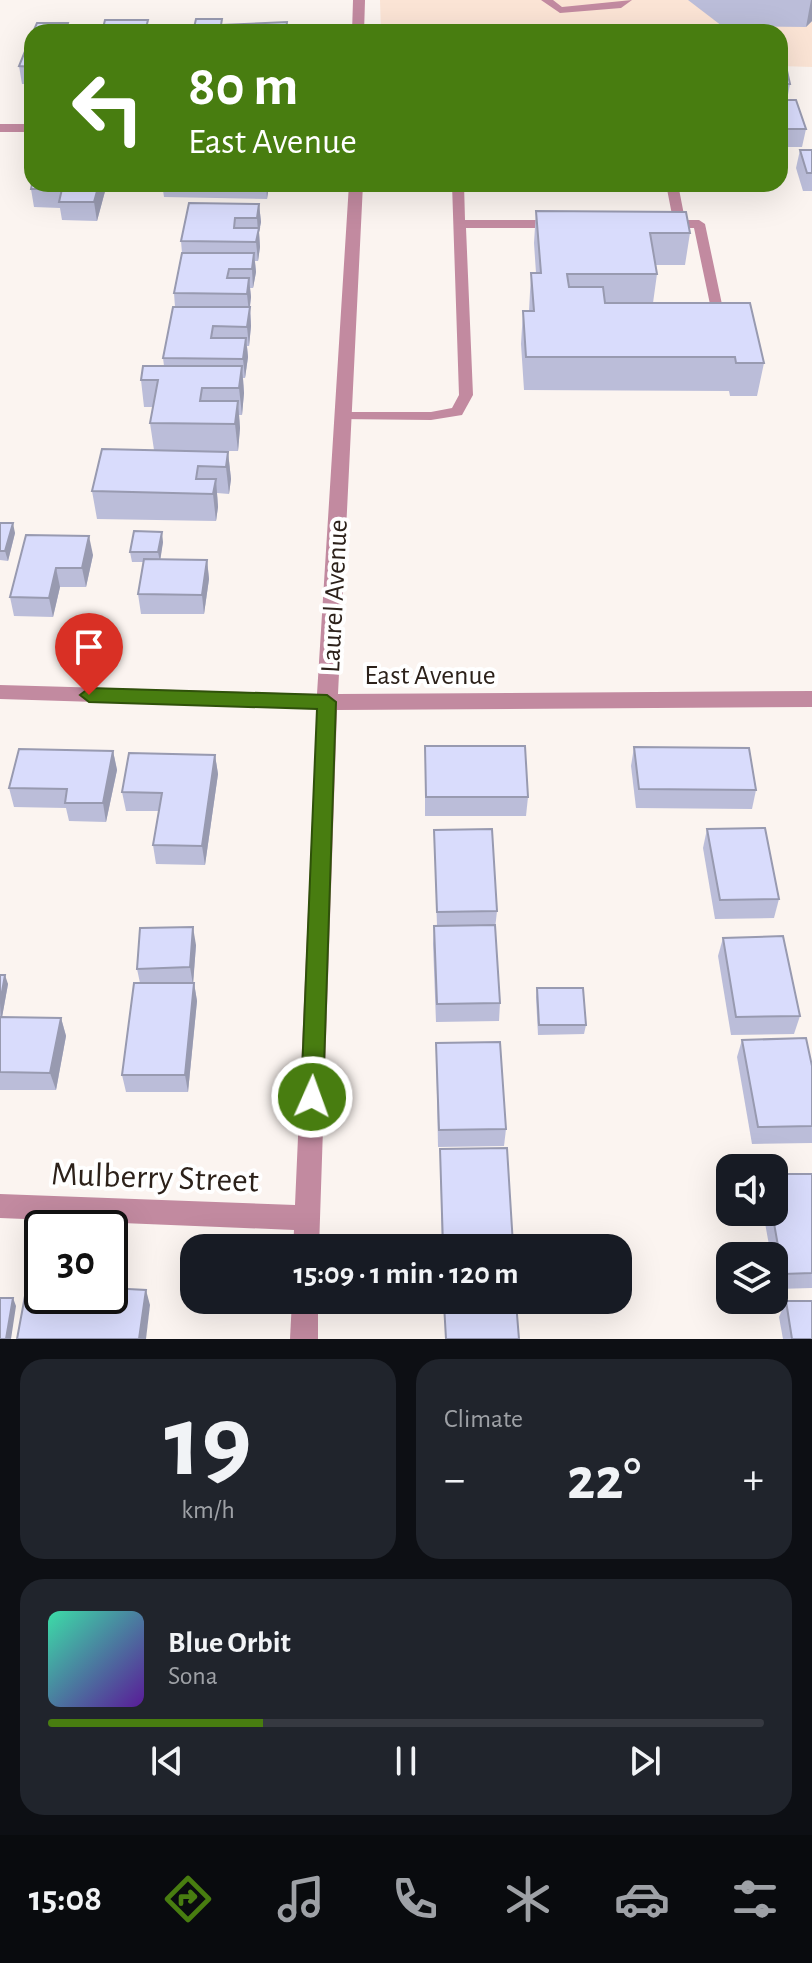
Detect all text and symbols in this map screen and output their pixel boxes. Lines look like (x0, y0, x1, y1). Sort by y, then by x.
icon: left (56, 56, 160, 160)
text: 80 m (188, 59, 298, 115)
text: East Avenue (188, 124, 357, 160)
street label: Laurel Avenue (317, 519, 353, 674)
pin (55, 613, 123, 695)
icon: arrive (67, 625, 111, 669)
street label: East Avenue (364, 662, 496, 690)
position arrow (270, 1055, 354, 1139)
map controls (716, 1154, 788, 1314)
button: sound (716, 1154, 788, 1226)
street label: Mulberry Street (51, 1157, 259, 1199)
speed limit sign: 30 (24, 1210, 128, 1314)
button: layers (716, 1242, 788, 1314)
text: 15:09 · 1 min · 120 m (293, 1259, 519, 1289)
text: 19 (164, 1391, 252, 1495)
text: Climate (444, 1406, 523, 1432)
text: 22° (567, 1450, 641, 1510)
text: − (444, 1458, 465, 1502)
text: + (743, 1458, 764, 1502)
text: km/h (181, 1497, 235, 1523)
text: Blue Orbit (168, 1628, 291, 1658)
text: Sona (168, 1663, 218, 1689)
icon: previous (145, 1739, 189, 1783)
icon: pause (384, 1739, 428, 1783)
icon: next (623, 1739, 667, 1783)
icon: directions (160, 1871, 216, 1927)
icon: music (273, 1871, 329, 1927)
icon: phone (387, 1871, 443, 1927)
icon: climate (500, 1871, 556, 1927)
icon: car (614, 1871, 670, 1927)
icon: filters (727, 1871, 783, 1927)
text: 15:08 (29, 1881, 102, 1917)

